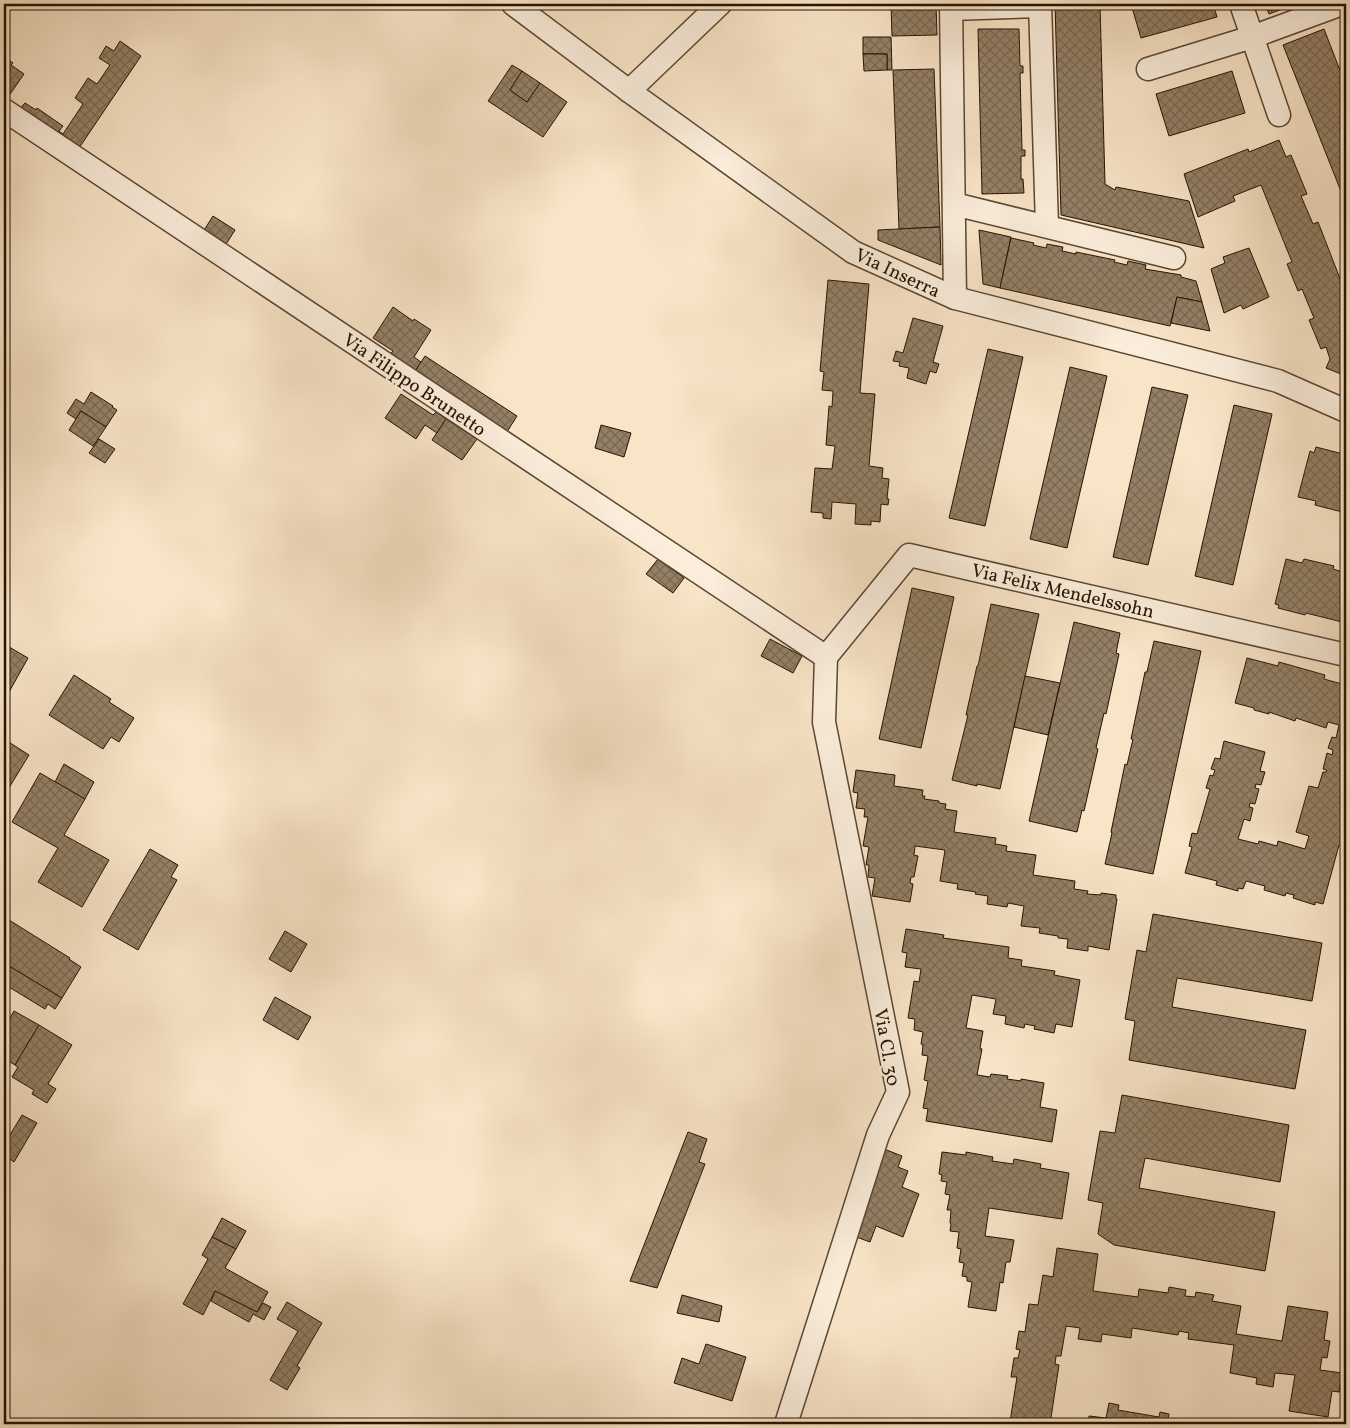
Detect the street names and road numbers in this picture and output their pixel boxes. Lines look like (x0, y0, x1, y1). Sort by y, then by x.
street label: Via Inserra (850, 243, 944, 305)
street label: Via Filippo Brunetto (337, 328, 491, 443)
street label: Via Felix Mendelssohn (969, 558, 1156, 626)
street label: Via Cl. 30 (866, 1007, 906, 1088)

